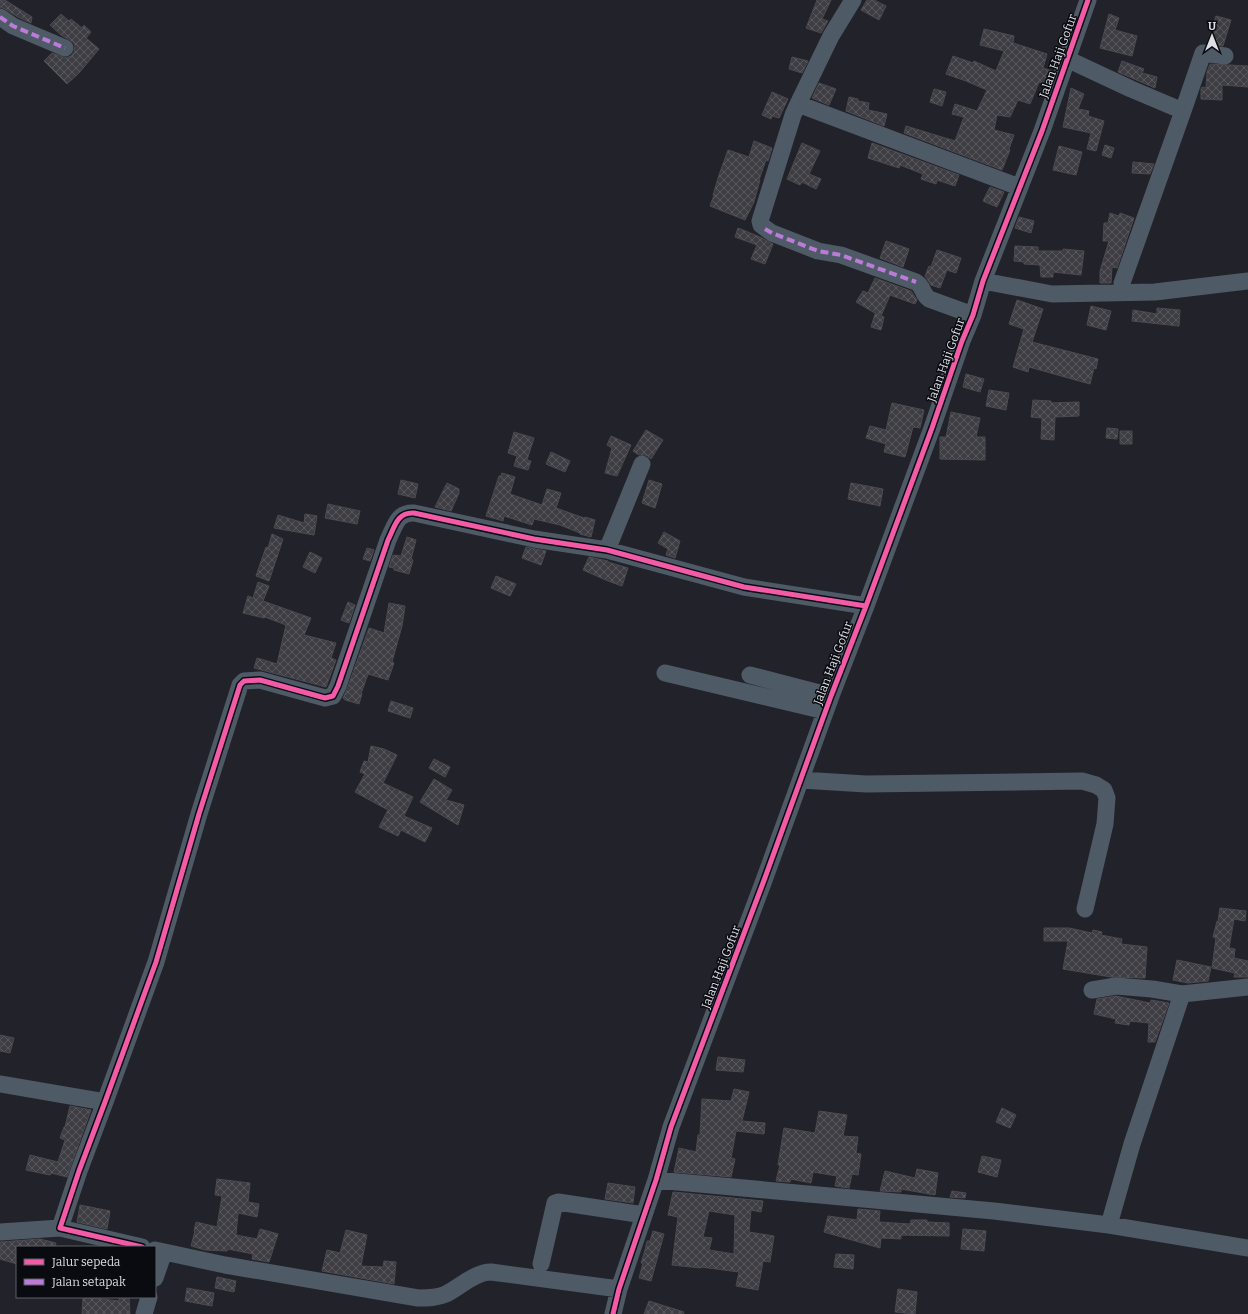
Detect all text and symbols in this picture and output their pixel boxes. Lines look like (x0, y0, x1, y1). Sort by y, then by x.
street label: Jalan Haji Gofur (1036, 12, 1080, 101)
north arrow (1192, 16, 1232, 56)
text: U (1208, 20, 1216, 33)
street label: Jalan Haji Gofur (924, 316, 968, 405)
street label: Jalan Haji Gofur (810, 619, 856, 707)
street label: Jalan Haji Gofur (698, 923, 744, 1011)
legend (16, 1246, 156, 1298)
text: Jalur sepeda (51, 1255, 121, 1269)
text: Jalan setapak (51, 1275, 126, 1289)

